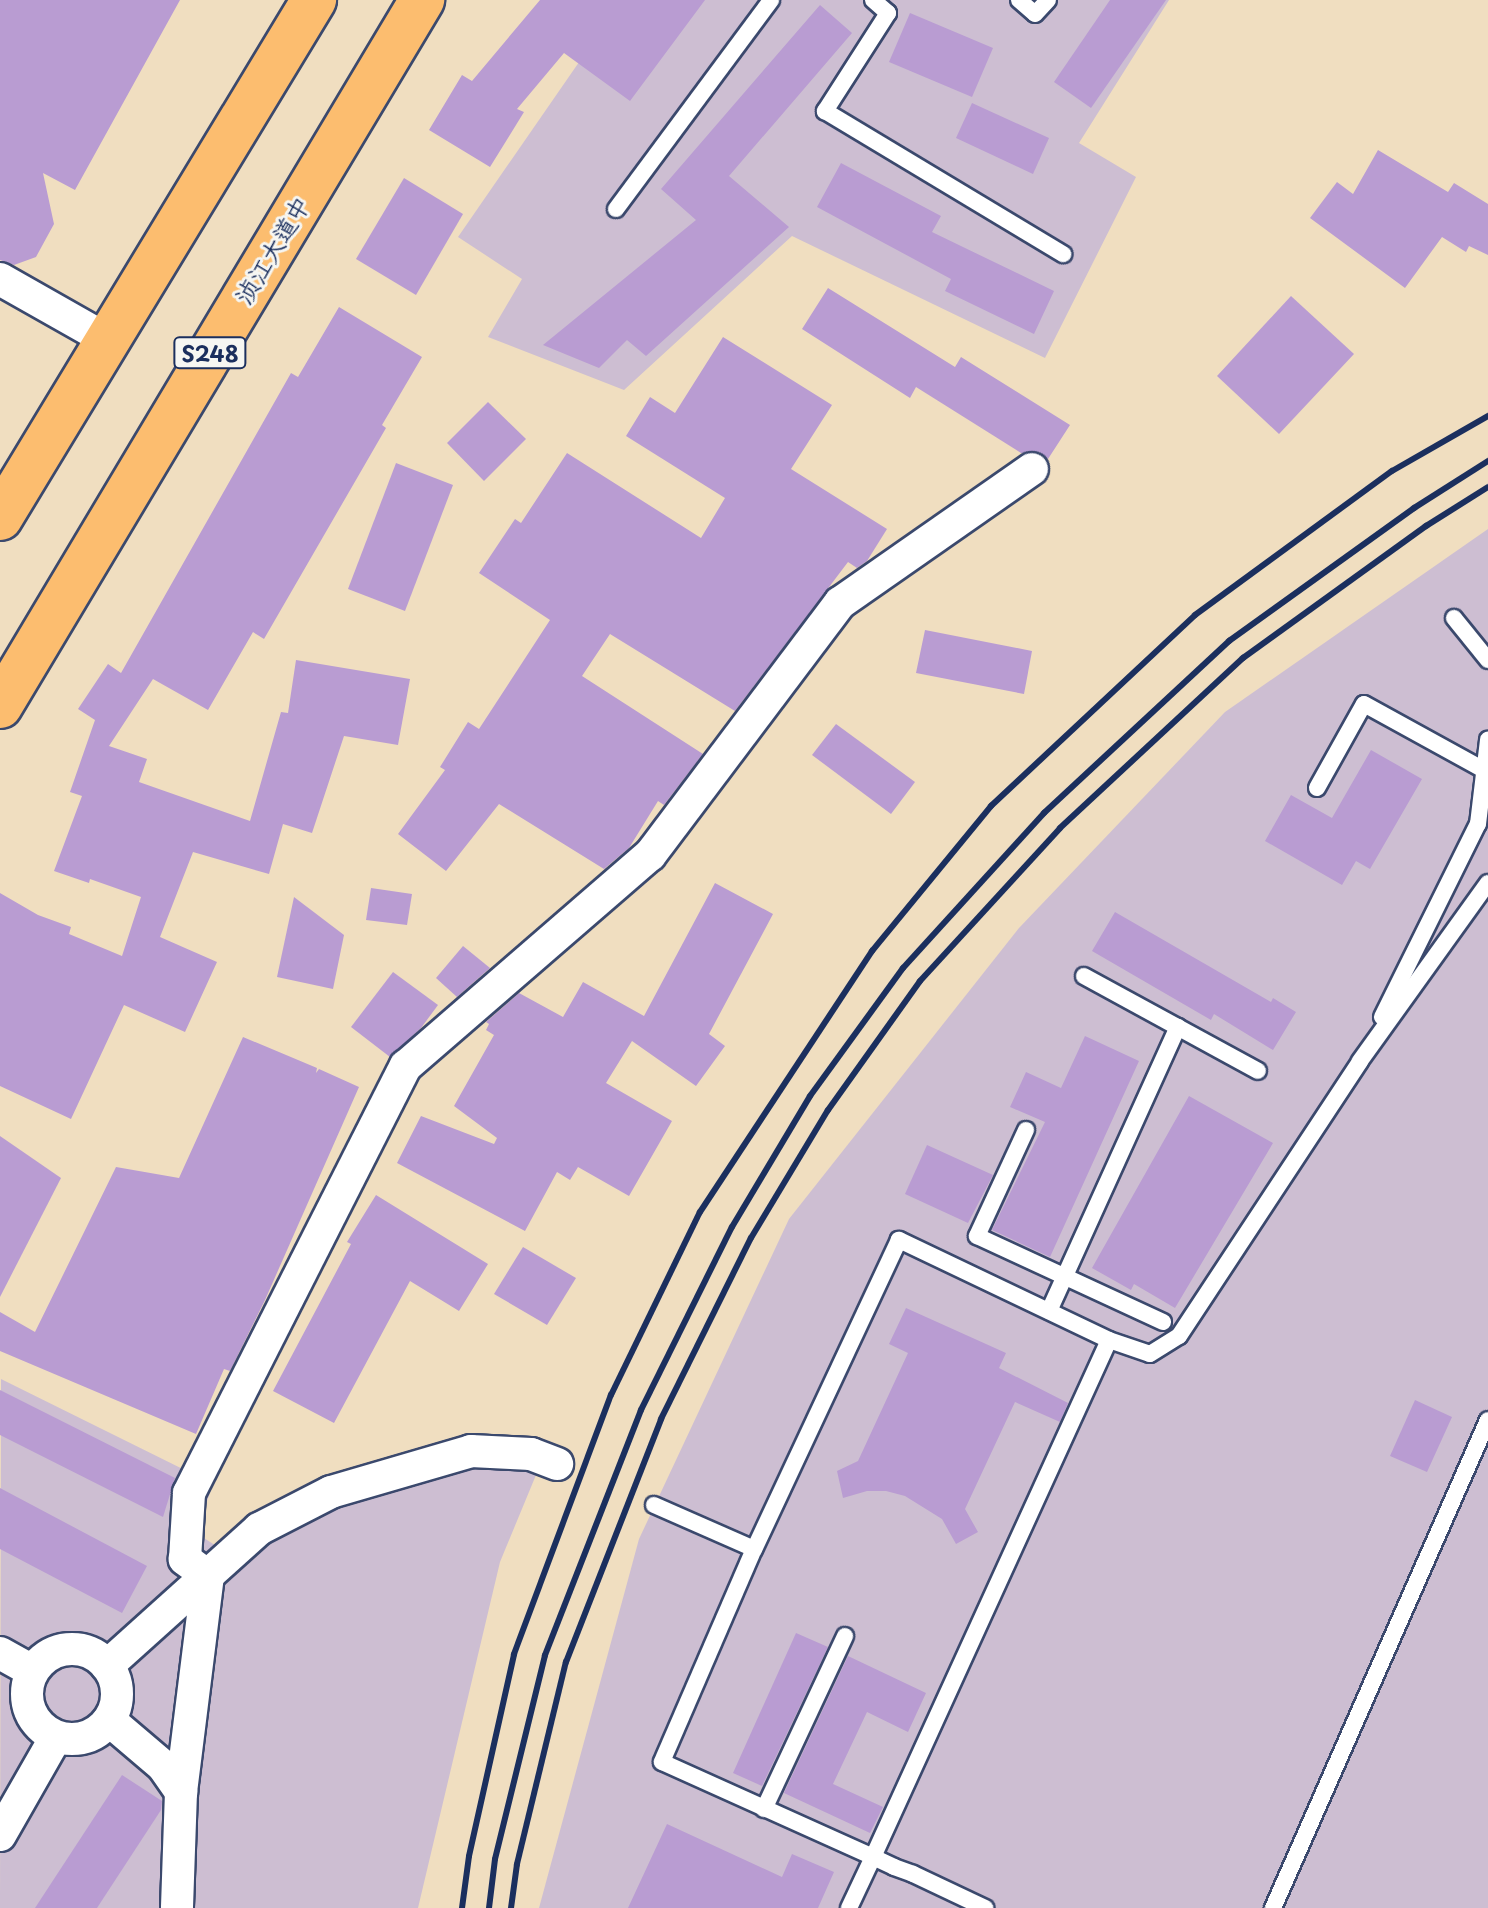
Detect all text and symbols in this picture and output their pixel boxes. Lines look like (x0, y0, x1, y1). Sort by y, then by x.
street label: 浈江大道中 (229, 191, 315, 309)
road number: S248 (172, 335, 248, 371)

